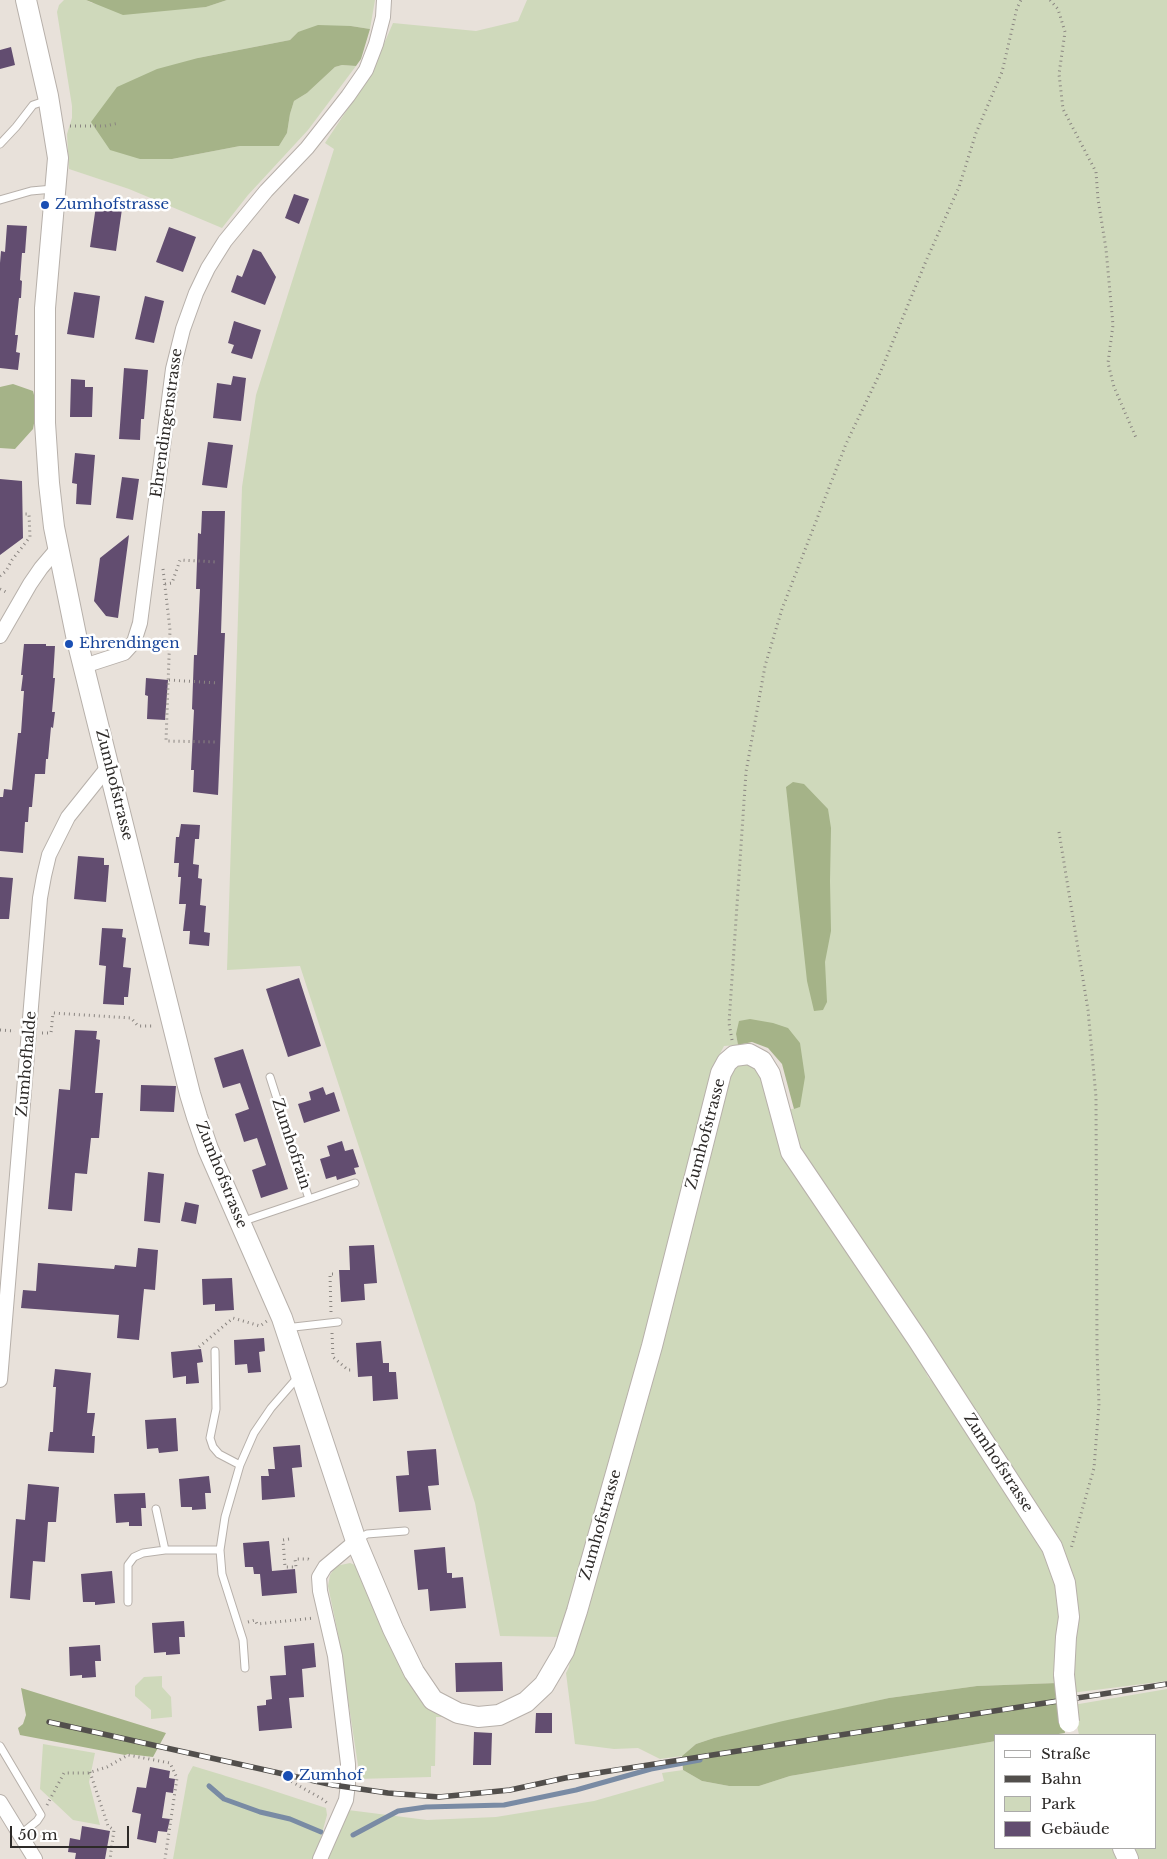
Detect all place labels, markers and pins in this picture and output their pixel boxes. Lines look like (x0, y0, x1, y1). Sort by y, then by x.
place label: Zumhofstrasse (55, 196, 169, 214)
marker: Zumhofstrasse (39, 199, 51, 211)
place label: Ehrendingen (79, 635, 180, 653)
marker: Ehrendingen (63, 638, 75, 650)
place label: Zumhof (299, 1767, 363, 1785)
marker: Zumhof (281, 1769, 295, 1783)

